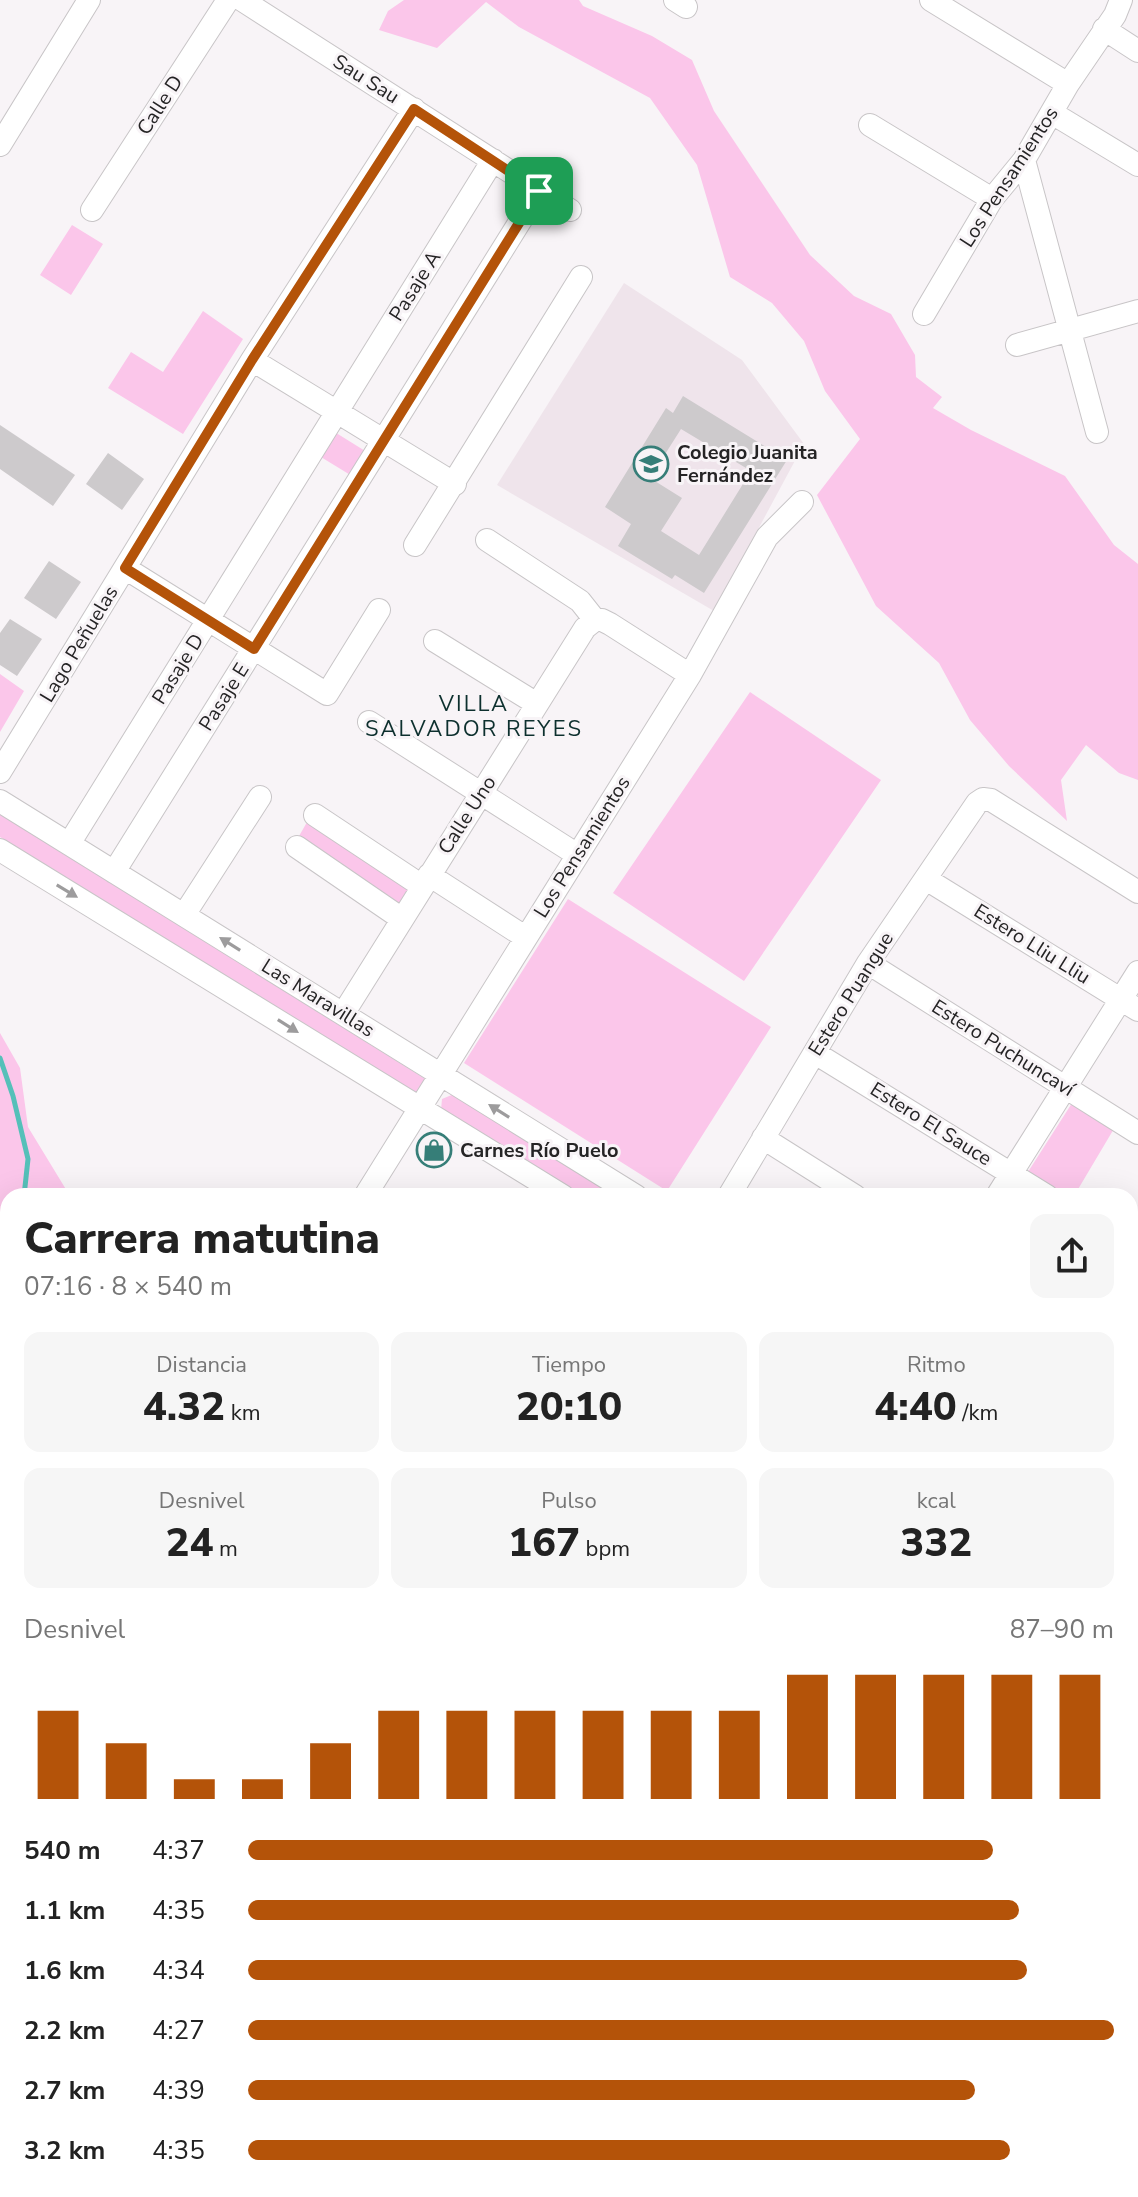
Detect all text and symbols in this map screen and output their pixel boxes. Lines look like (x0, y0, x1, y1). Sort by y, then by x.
street label: Sau Sau (328, 48, 404, 110)
street label: Calle D (131, 70, 189, 140)
street label: Los Pensamientos (953, 102, 1065, 252)
pin (505, 157, 573, 225)
icon: arrive (517, 169, 561, 213)
street label: Pasaje A (383, 245, 447, 326)
place label: Colegio Juanita Fernández (677, 439, 818, 489)
school or university icon: Colegio Juanita Fernández (632, 445, 670, 483)
street label: Lago Peñuelas (34, 581, 124, 707)
street label: Pasaje D (146, 629, 210, 709)
street label: Pasaje E (193, 658, 255, 736)
district label: VILLA SALVADOR REYES (365, 689, 583, 744)
street label: Calle Uno (432, 771, 502, 859)
street label: Los Pensamientos (527, 771, 637, 923)
one-way arrow (56, 883, 78, 897)
street label: Estero Lliu Lliu (969, 898, 1095, 990)
street label: Estero Puangue (802, 927, 900, 1061)
one-way arrow (219, 937, 241, 951)
street label: Las Maravillas (256, 953, 380, 1043)
street label: Estero Puchuncaví (927, 993, 1081, 1103)
one-way arrow (277, 1019, 299, 1033)
street label: Estero El Sauce (865, 1076, 997, 1172)
one-way arrow (488, 1104, 510, 1118)
shop icon: Carnes Río Puelo (415, 1131, 453, 1169)
place label: Carnes Río Puelo (460, 1137, 619, 1164)
text: Carrera matutina (24, 1209, 380, 1269)
button: share (1030, 1214, 1114, 1298)
text: 07:16 · 8 × 540 m (24, 1269, 232, 1304)
text: Distancia (156, 1350, 247, 1380)
text: Tiempo (532, 1350, 606, 1380)
text: Ritmo (907, 1350, 966, 1380)
text: 4.32 (143, 1380, 225, 1434)
text: 20:10 (516, 1380, 622, 1434)
text: 4:40 (874, 1380, 957, 1434)
text: km (225, 1398, 261, 1428)
text: /km (957, 1398, 998, 1428)
text: Desnivel (159, 1486, 244, 1516)
text: Pulso (541, 1486, 597, 1516)
text: kcal (917, 1486, 956, 1516)
text: 24 (165, 1516, 213, 1570)
text: 167 (508, 1516, 580, 1570)
text: 332 (900, 1516, 972, 1570)
text: m (213, 1534, 238, 1564)
text: bpm (580, 1534, 630, 1564)
text: Desnivel (24, 1612, 125, 1647)
text: 87–90 m (1010, 1612, 1114, 1647)
text: 540 m (24, 1833, 101, 1868)
text: 4:37 (152, 1833, 205, 1868)
text: 1.1 km (24, 1893, 105, 1928)
text: 4:35 (152, 1893, 205, 1928)
text: 1.6 km (24, 1953, 105, 1988)
text: 4:34 (152, 1953, 205, 1988)
text: 2.2 km (24, 2013, 105, 2048)
text: 4:27 (152, 2013, 205, 2048)
text: 2.7 km (24, 2073, 105, 2108)
text: 4:39 (152, 2073, 205, 2108)
text: 3.2 km (24, 2133, 105, 2168)
text: 4:35 (152, 2133, 205, 2168)

